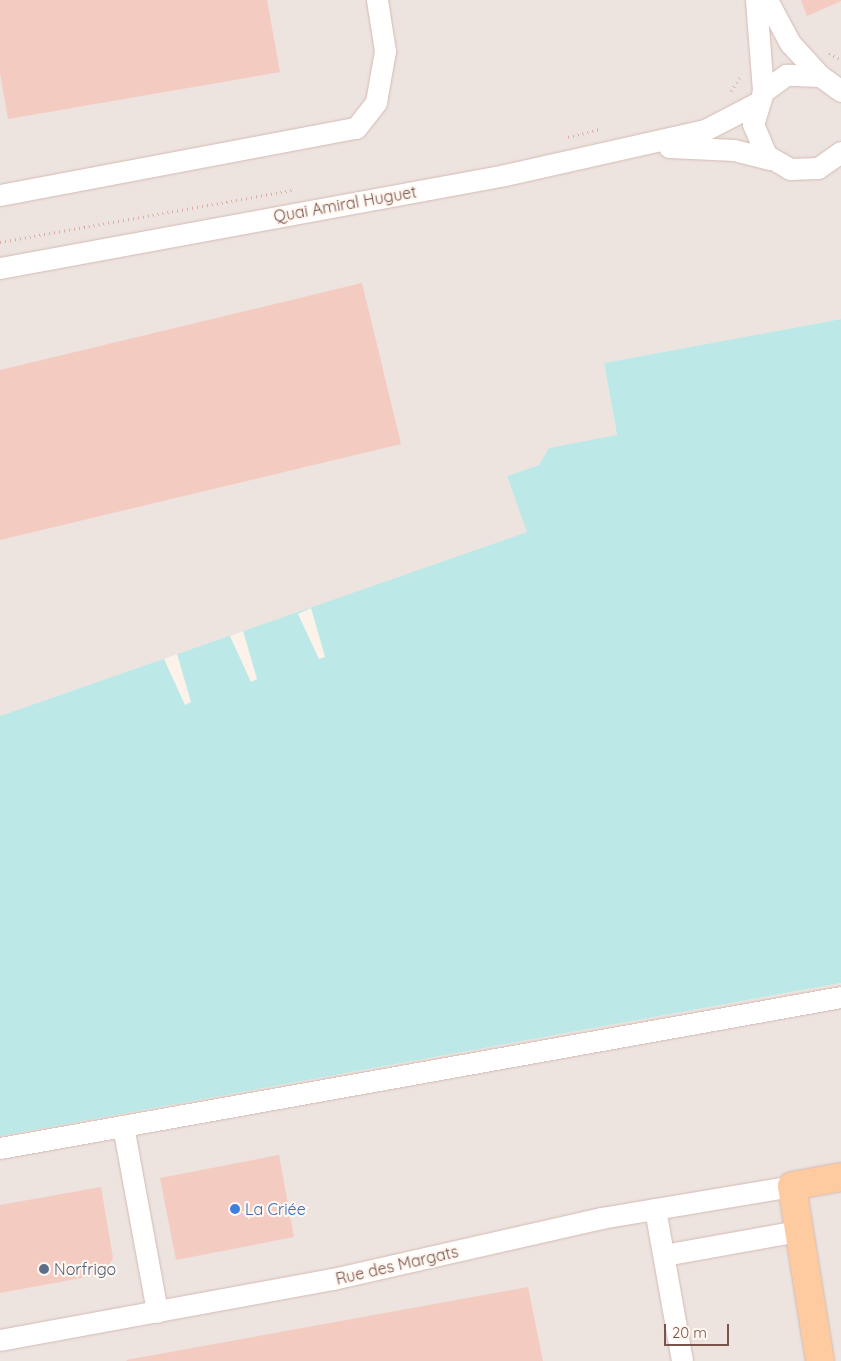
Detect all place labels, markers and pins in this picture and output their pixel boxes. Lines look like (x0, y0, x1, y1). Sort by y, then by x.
place label: La Criée (245, 1199, 306, 1219)
marker: La Criée (229, 1203, 241, 1215)
place label: Norfrigo (54, 1259, 116, 1279)
marker: Norfrigo (38, 1263, 50, 1275)

